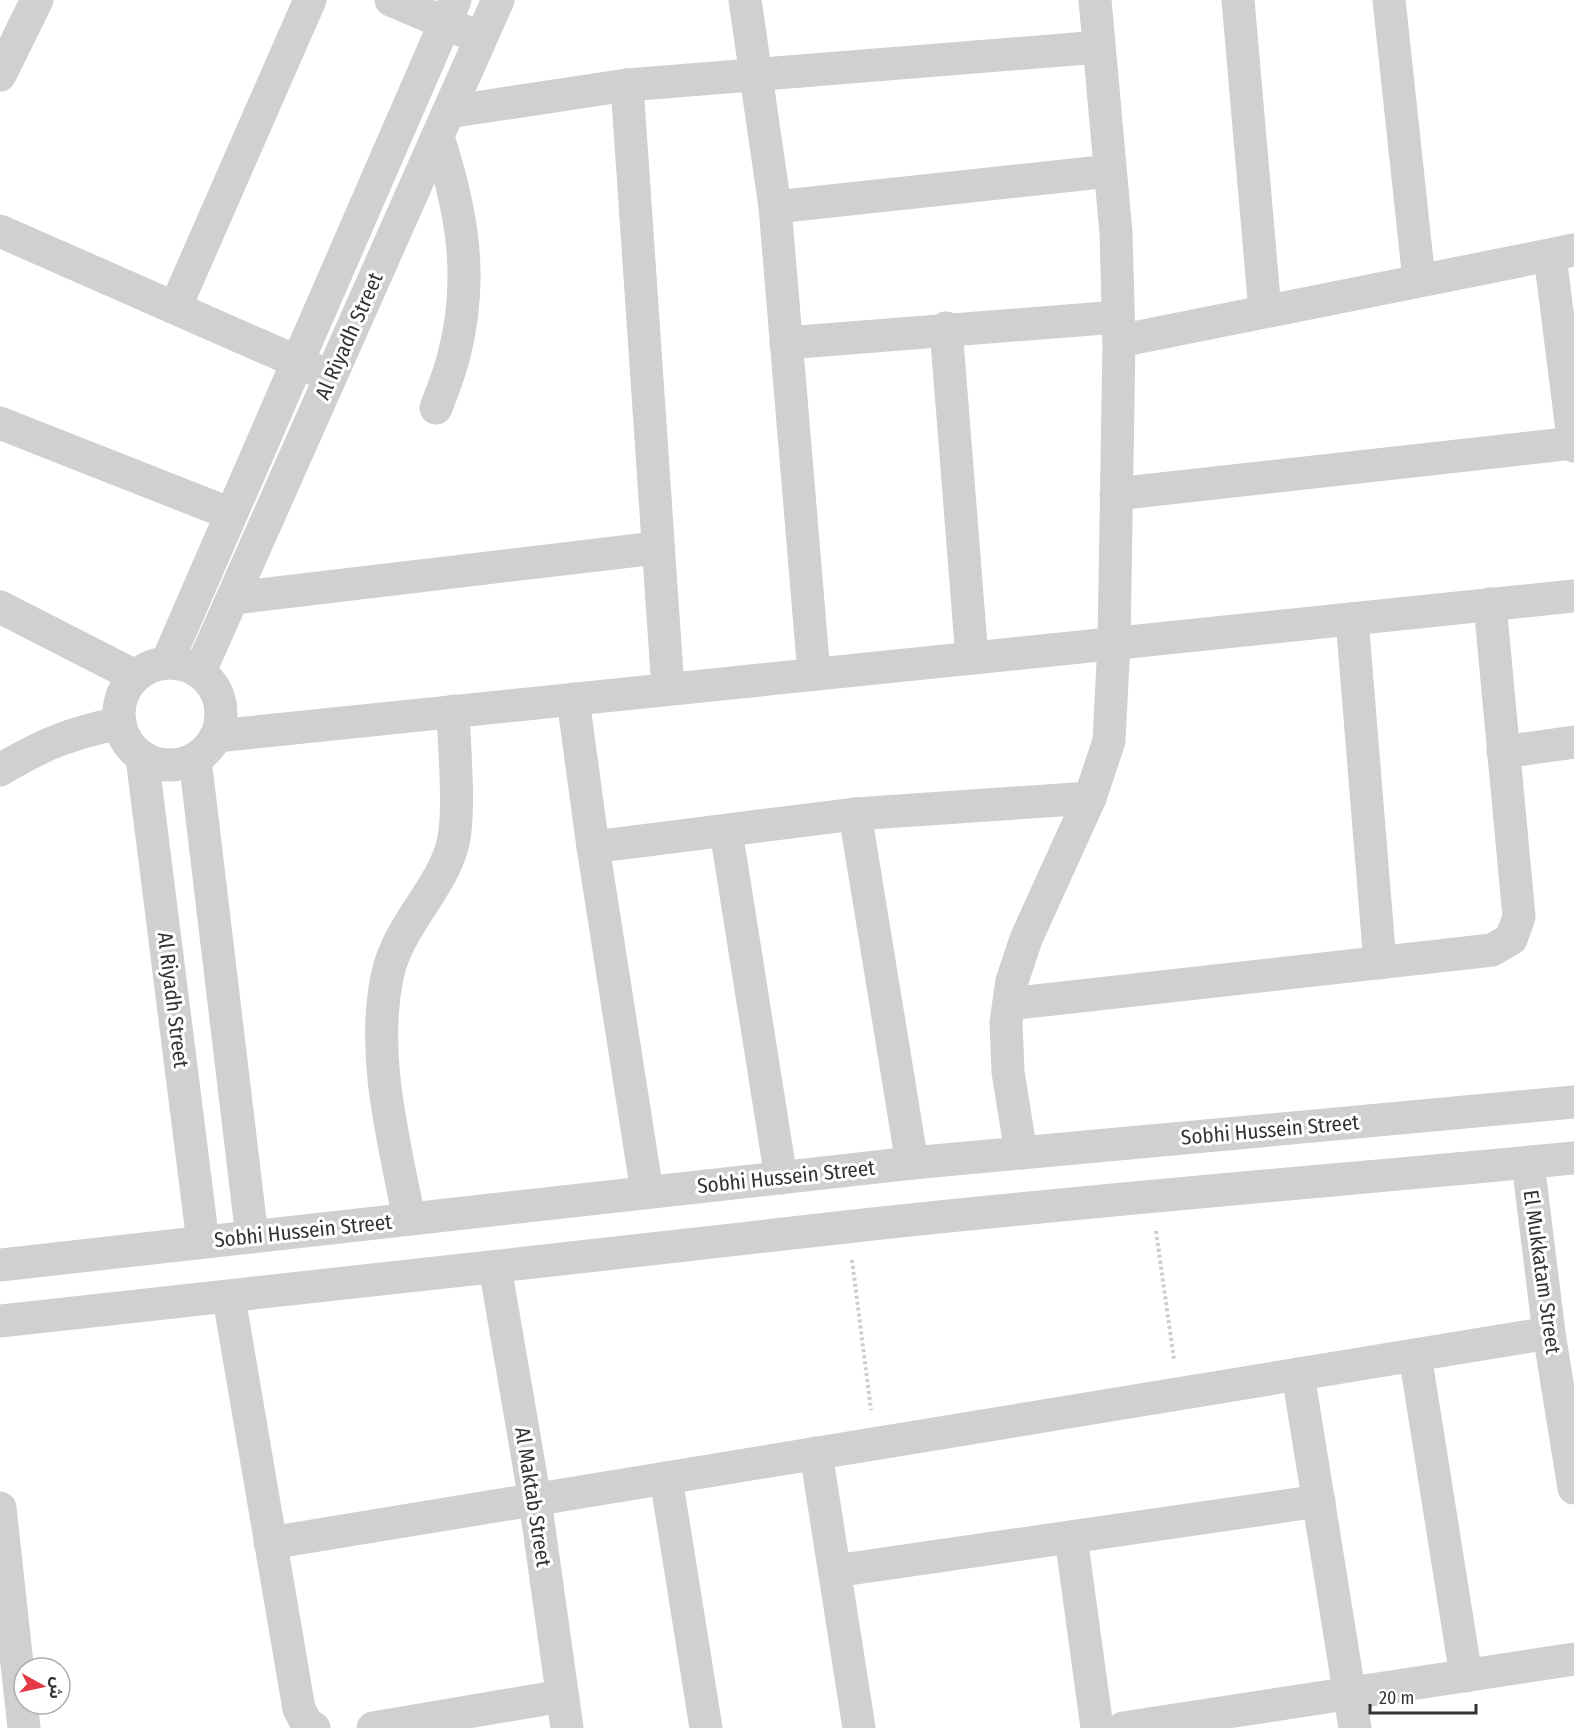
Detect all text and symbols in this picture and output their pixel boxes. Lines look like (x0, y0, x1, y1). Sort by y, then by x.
street label: Al Riyadh Street (309, 268, 389, 404)
street label: Al Riyadh Street (152, 931, 194, 1069)
street label: Sobhi Hussein Street (1180, 1109, 1360, 1151)
street label: Sobhi Hussein Street (696, 1155, 876, 1199)
street label: El Mukkatam Street (1518, 1188, 1566, 1356)
street label: Sobhi Hussein Street (213, 1209, 393, 1253)
street label: Al Maktab Street (509, 1425, 557, 1569)
north arrow (12, 1656, 72, 1716)
text: ش (45, 1676, 67, 1700)
scale bar (1370, 1677, 1476, 1715)
text: 20 m (1379, 1687, 1414, 1709)

